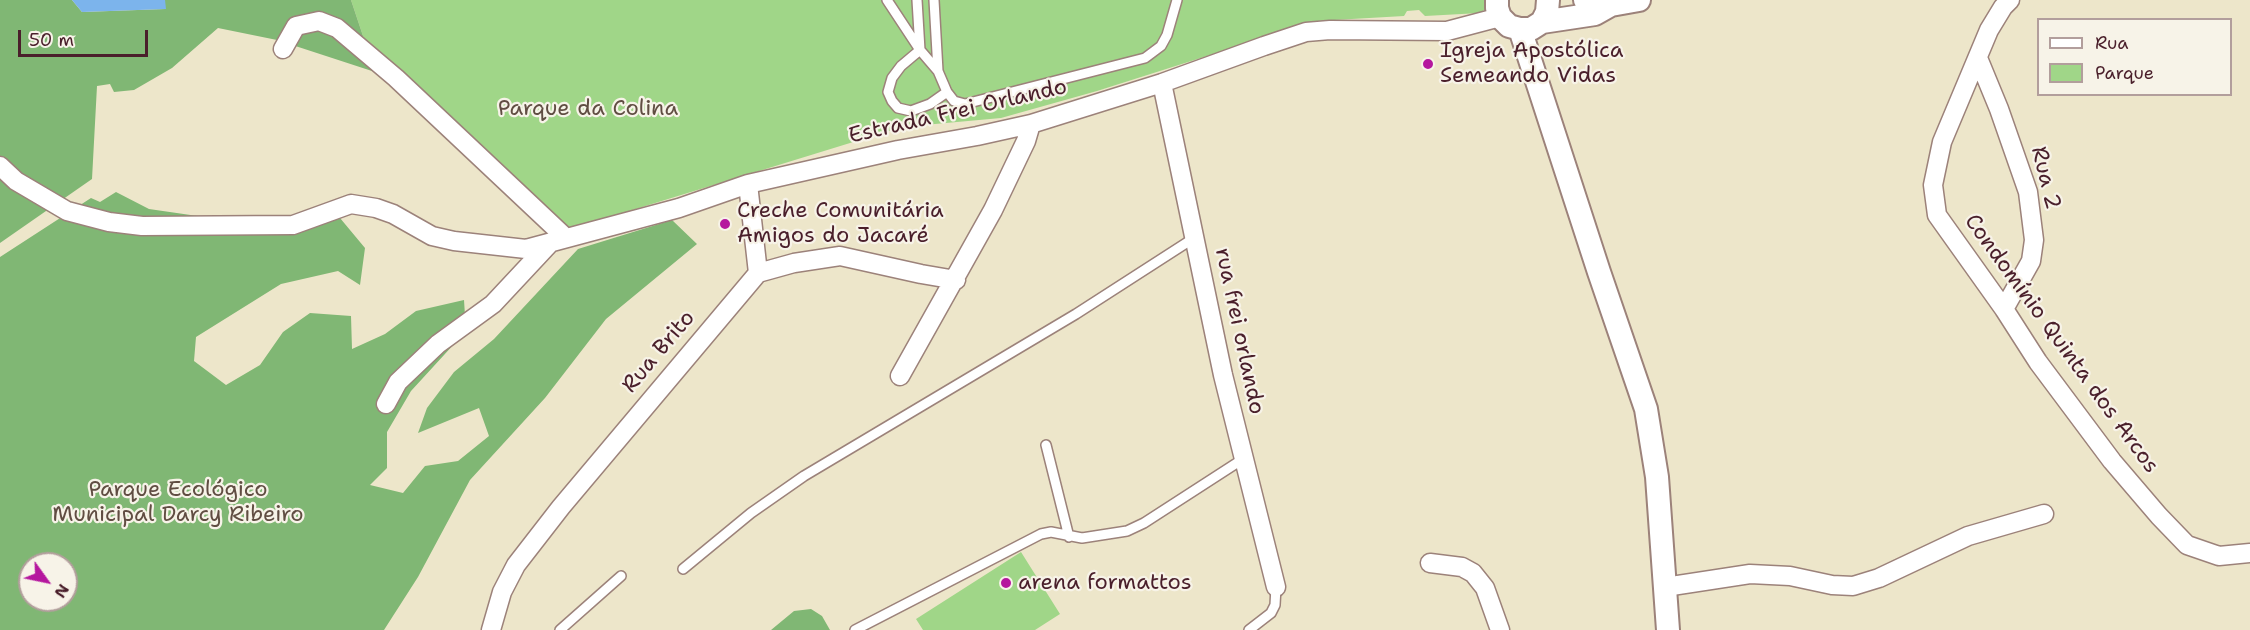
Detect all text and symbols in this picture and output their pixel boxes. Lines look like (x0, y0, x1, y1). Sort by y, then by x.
scale bar (21, 18, 152, 56)
legend (2037, 18, 2232, 96)
text: 50 m (29, 28, 74, 52)
text: Rua (2095, 31, 2128, 55)
place label: Igreja Apostólica Semeando Vidas (1440, 38, 1623, 90)
marker: Igreja Apostólica Semeando Vidas (1421, 57, 1435, 71)
text: Parque (2095, 61, 2154, 85)
street label: Estrada Frei Orlando (846, 74, 1070, 150)
park label: Parque da Colina (498, 96, 678, 122)
street label: Rua 2 (2024, 144, 2066, 212)
place label: Creche Comunitária Amigos do Jacaré (737, 198, 944, 249)
street label: Condomínio Quinta dos Arcos (1958, 209, 2164, 479)
marker: Creche Comunitária Amigos do Jacaré (718, 217, 732, 231)
street label: rua frei orlando (1208, 245, 1270, 417)
street label: Rua Brito (617, 306, 701, 398)
park label: Parque Ecológico Municipal Darcy Ribeiro (52, 477, 304, 528)
north arrow (18, 552, 78, 612)
place label: arena formattos (1018, 570, 1192, 596)
marker: arena formattos (999, 576, 1013, 590)
text: N (50, 580, 74, 602)

